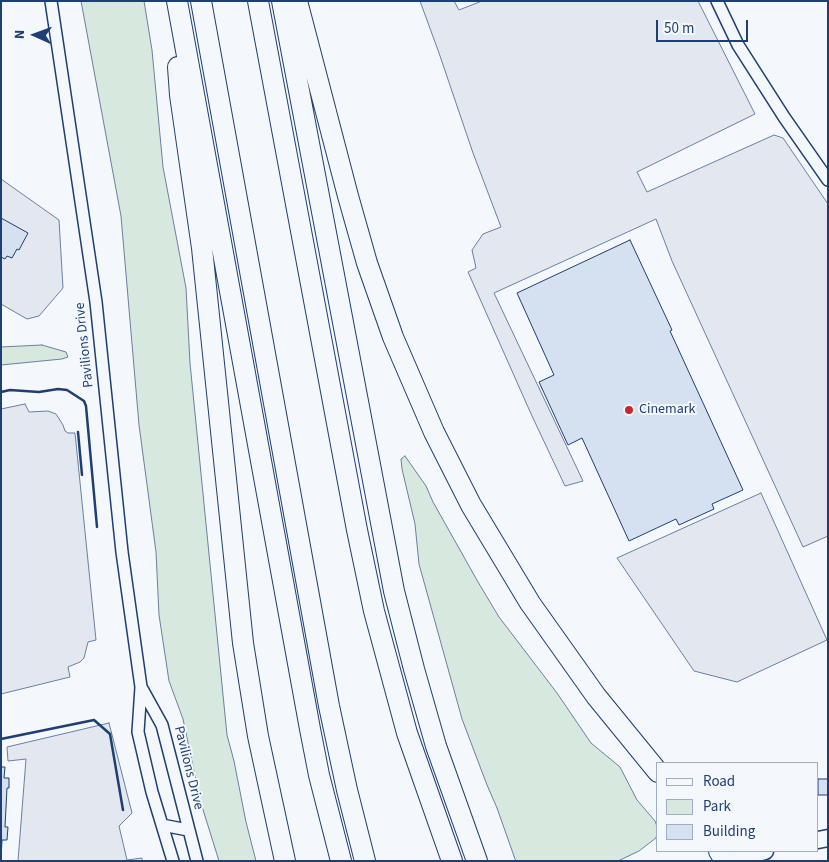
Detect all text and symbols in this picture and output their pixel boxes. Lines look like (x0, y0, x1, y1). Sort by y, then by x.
north arrow (10, 10, 60, 60)
scale bar (659, 10, 752, 42)
text: 50 m (664, 18, 694, 39)
text: N (10, 29, 30, 39)
street label: Pavilions Drive (72, 302, 98, 388)
place label: Cinemark (639, 402, 695, 418)
marker: Cinemark (623, 404, 635, 416)
street label: Pavilions Drive (169, 724, 207, 812)
legend (656, 762, 819, 852)
text: Road (703, 771, 735, 792)
text: Park (703, 796, 731, 817)
text: Building (703, 821, 755, 842)

